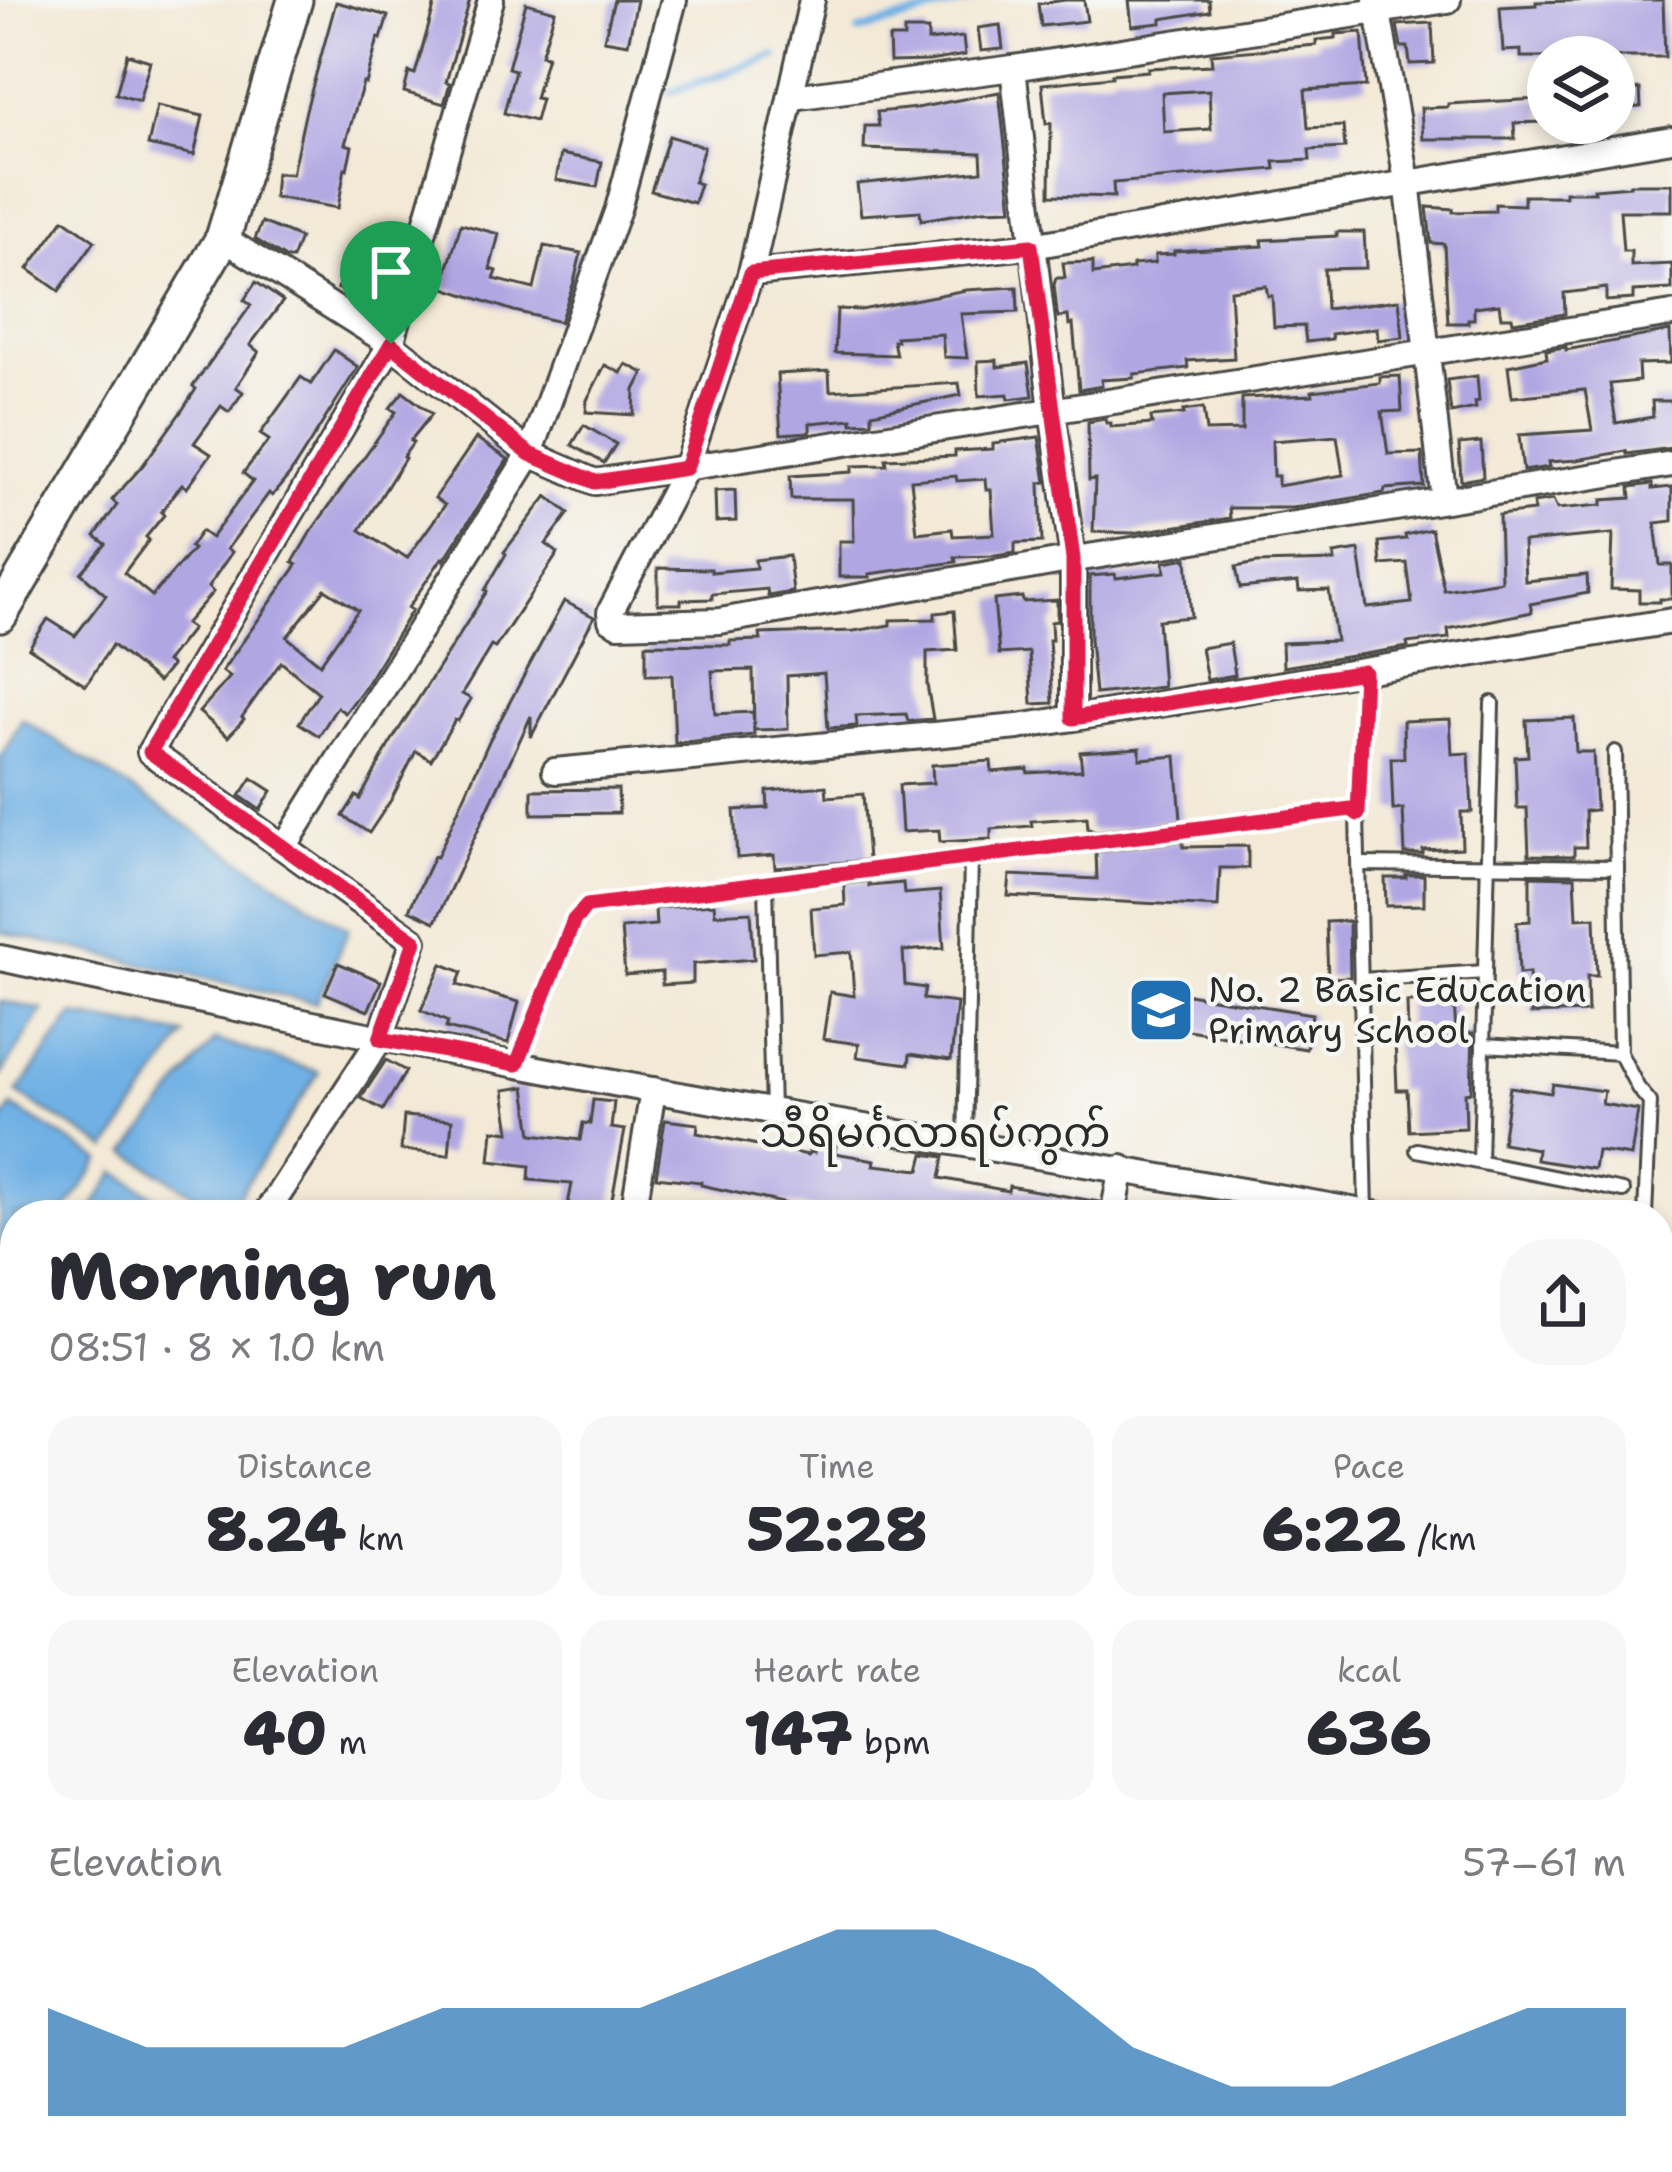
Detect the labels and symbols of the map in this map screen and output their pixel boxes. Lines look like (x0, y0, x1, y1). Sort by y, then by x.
pin (340, 221, 442, 344)
place label: No. 2 Basic Education Primary School (1208, 965, 1586, 1055)
school or university icon: No. 2 Basic Education Primary School (1126, 975, 1196, 1045)
district label: သီရိမင်္ဂလာရပ်ကွက် (760, 1104, 1110, 1167)

